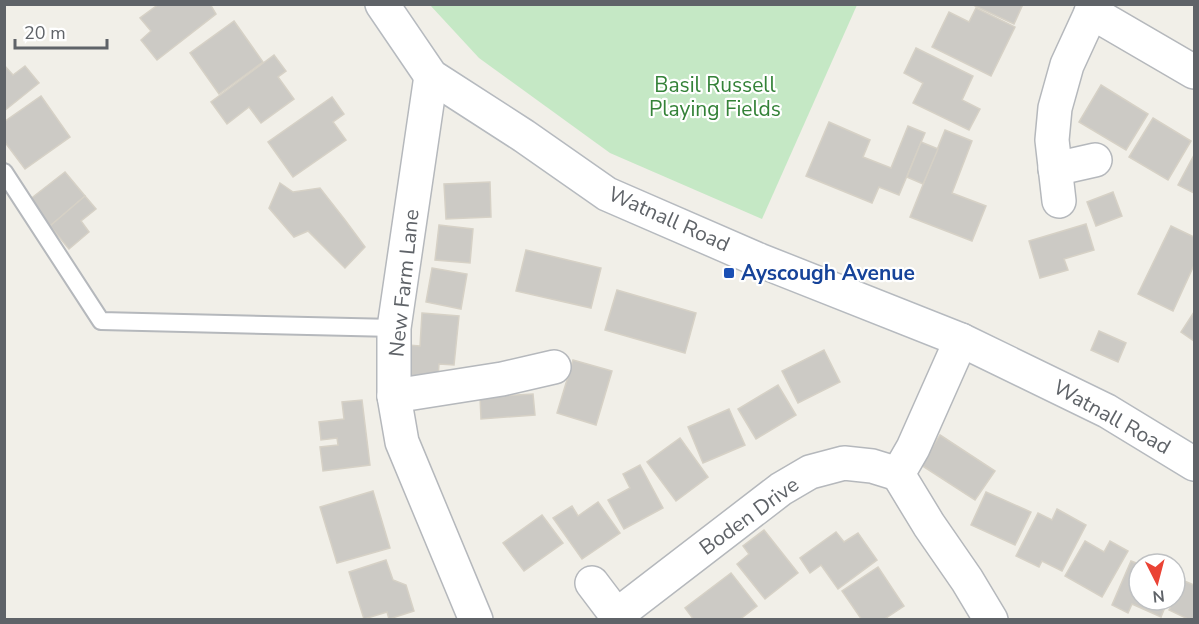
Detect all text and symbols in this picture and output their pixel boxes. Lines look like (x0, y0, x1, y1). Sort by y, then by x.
scale bar (15, 12, 106, 50)
text: 20 m (24, 21, 66, 45)
park label: Basil Russell Playing Fields (649, 71, 781, 123)
street label: Watnall Road (604, 180, 734, 258)
street label: New Farm Lane (382, 208, 426, 358)
place label: Ayscough Avenue (741, 259, 915, 287)
marker: Ayscough Avenue (722, 266, 736, 280)
street label: Watnall Road (1048, 373, 1176, 461)
street label: Boden Drive (694, 470, 804, 562)
north arrow (1127, 552, 1187, 612)
text: N (1151, 584, 1166, 607)

